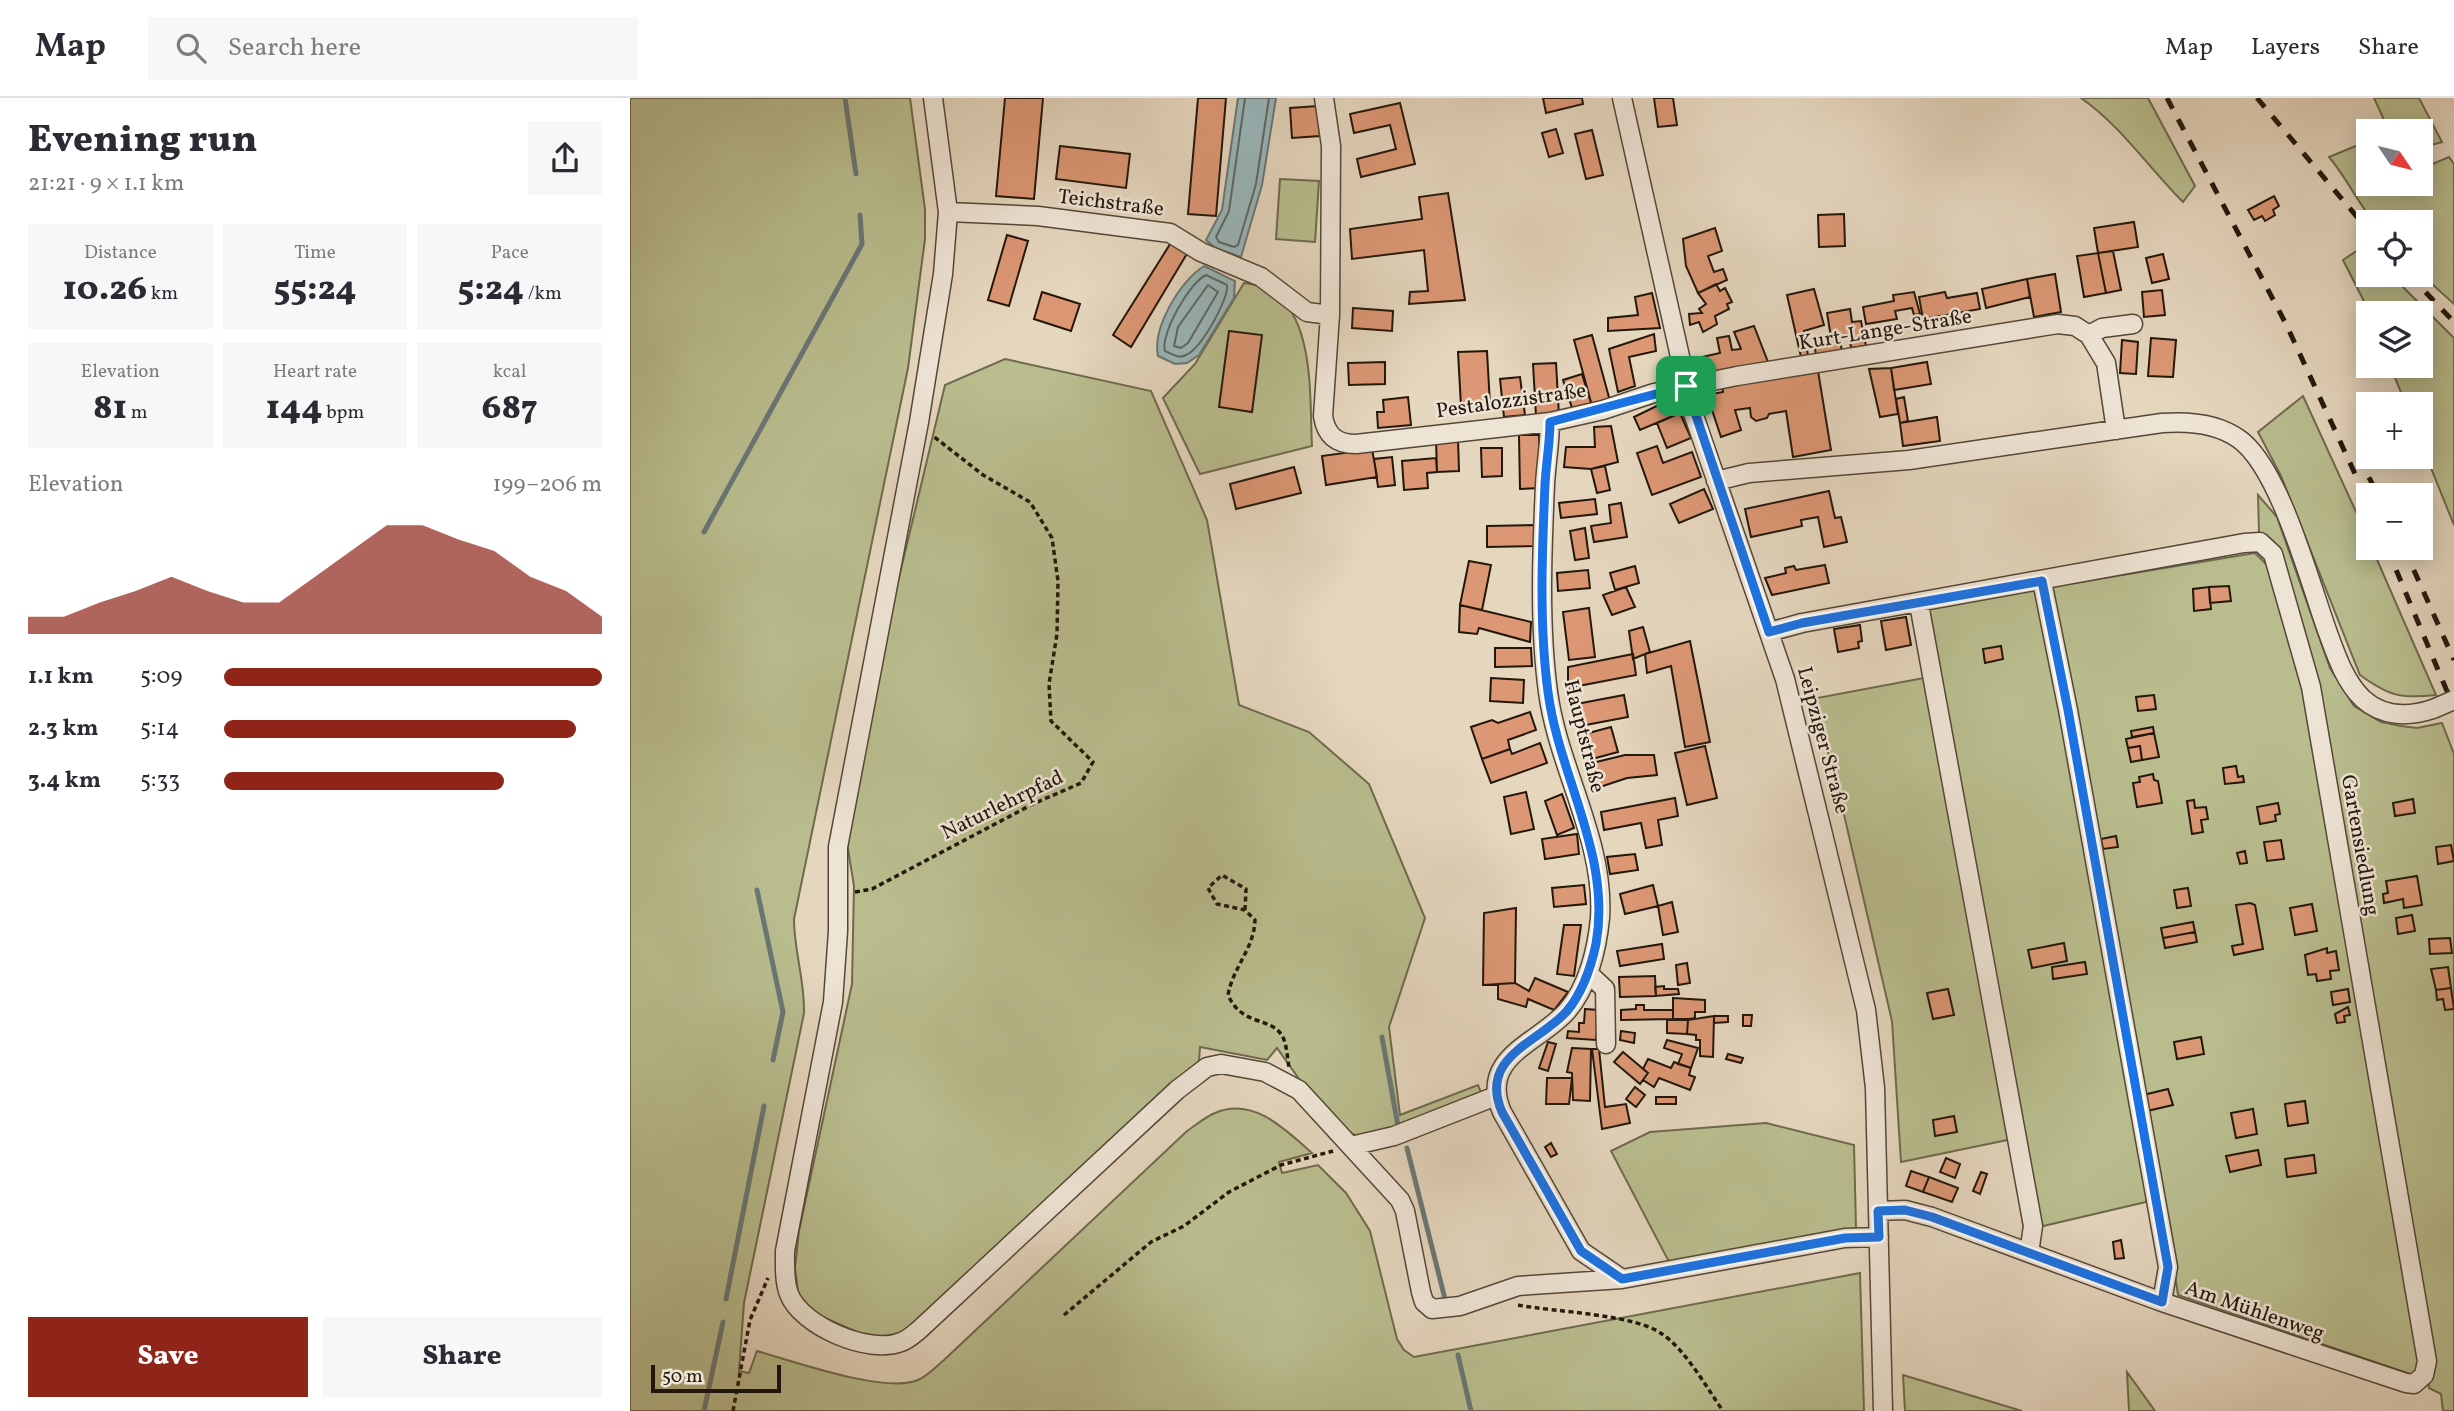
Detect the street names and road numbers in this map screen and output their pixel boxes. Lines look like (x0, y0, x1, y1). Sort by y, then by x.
street label: Teichstraße (1056, 183, 1166, 224)
street label: Kurt-Lange-Straße (1797, 302, 1974, 358)
street label: Pestalozzistraße (1434, 377, 1588, 426)
street label: Leipziger Straße (1789, 664, 1856, 817)
street label: Hauptstraße (1555, 677, 1612, 796)
street label: Naturlehrpfad (937, 763, 1069, 847)
street label: Gartensiedlung (2333, 772, 2386, 918)
street label: Am Mühlenweg (2181, 1274, 2328, 1349)

